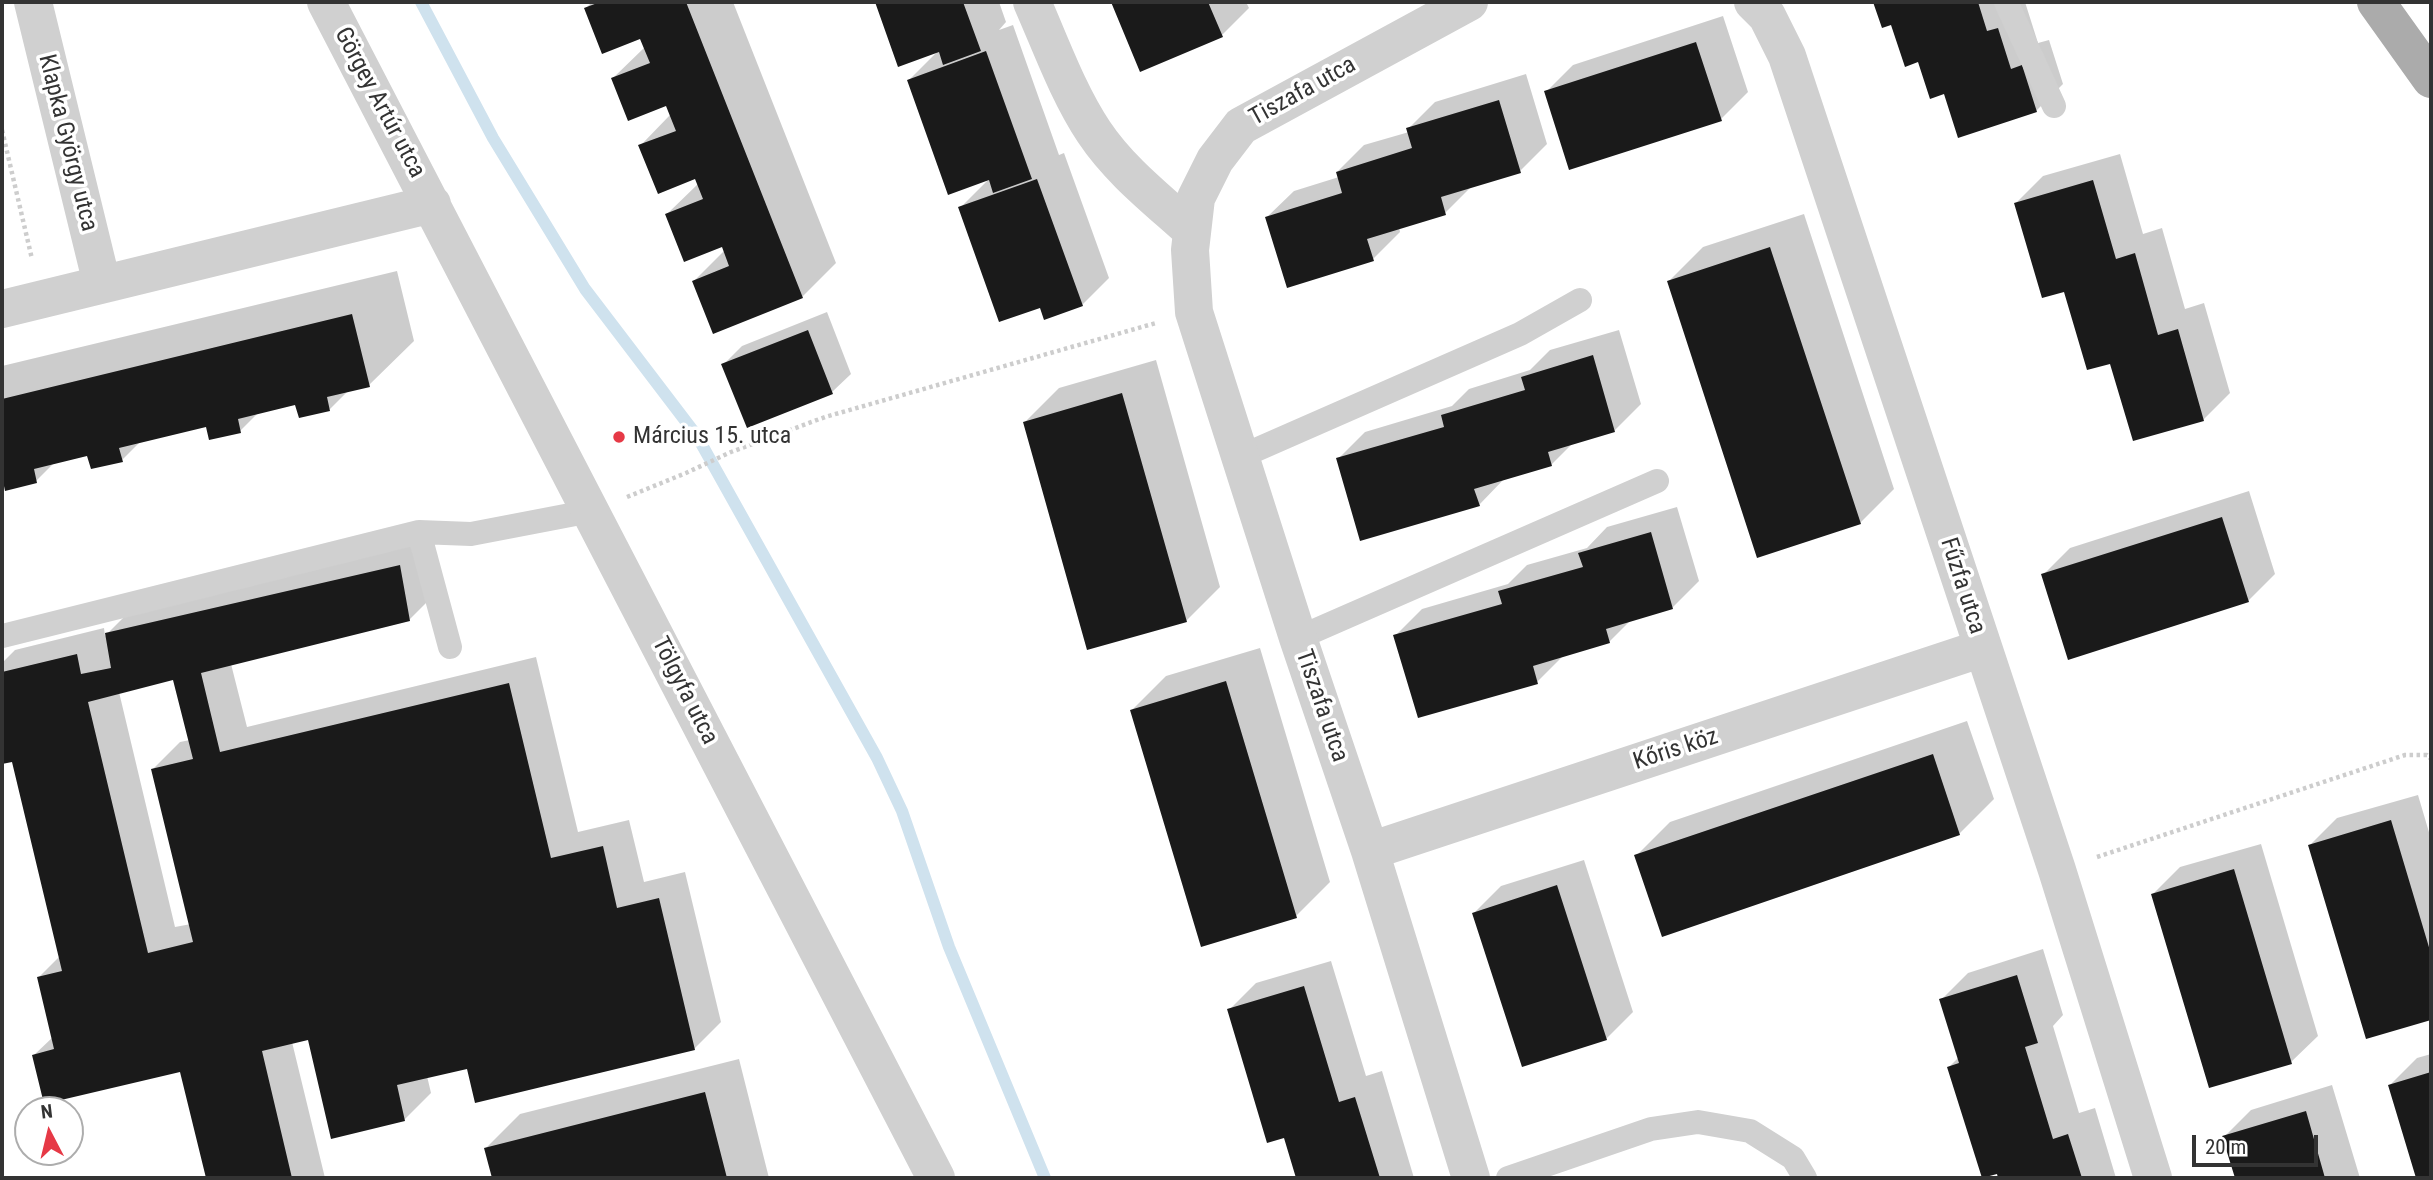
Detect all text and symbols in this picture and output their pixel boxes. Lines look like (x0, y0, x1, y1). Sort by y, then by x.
street label: Görgey Artúr utca (327, 23, 431, 183)
street label: Klapka György utca (31, 51, 103, 235)
street label: Tiszafa utca (1245, 51, 1361, 133)
place label: Március 15. utca (633, 423, 791, 451)
marker: Március 15. utca (611, 429, 627, 445)
street label: Fűzfa utca (1933, 534, 1991, 638)
street label: Tölgyfa utca (645, 632, 723, 750)
street label: Tiszafa utca (1288, 646, 1354, 766)
street label: Kőris köz (1630, 723, 1722, 777)
north arrow (14, 1096, 84, 1166)
text: N (39, 1100, 54, 1124)
scale bar (2195, 1120, 2321, 1164)
text: 20 m (2205, 1135, 2246, 1159)

